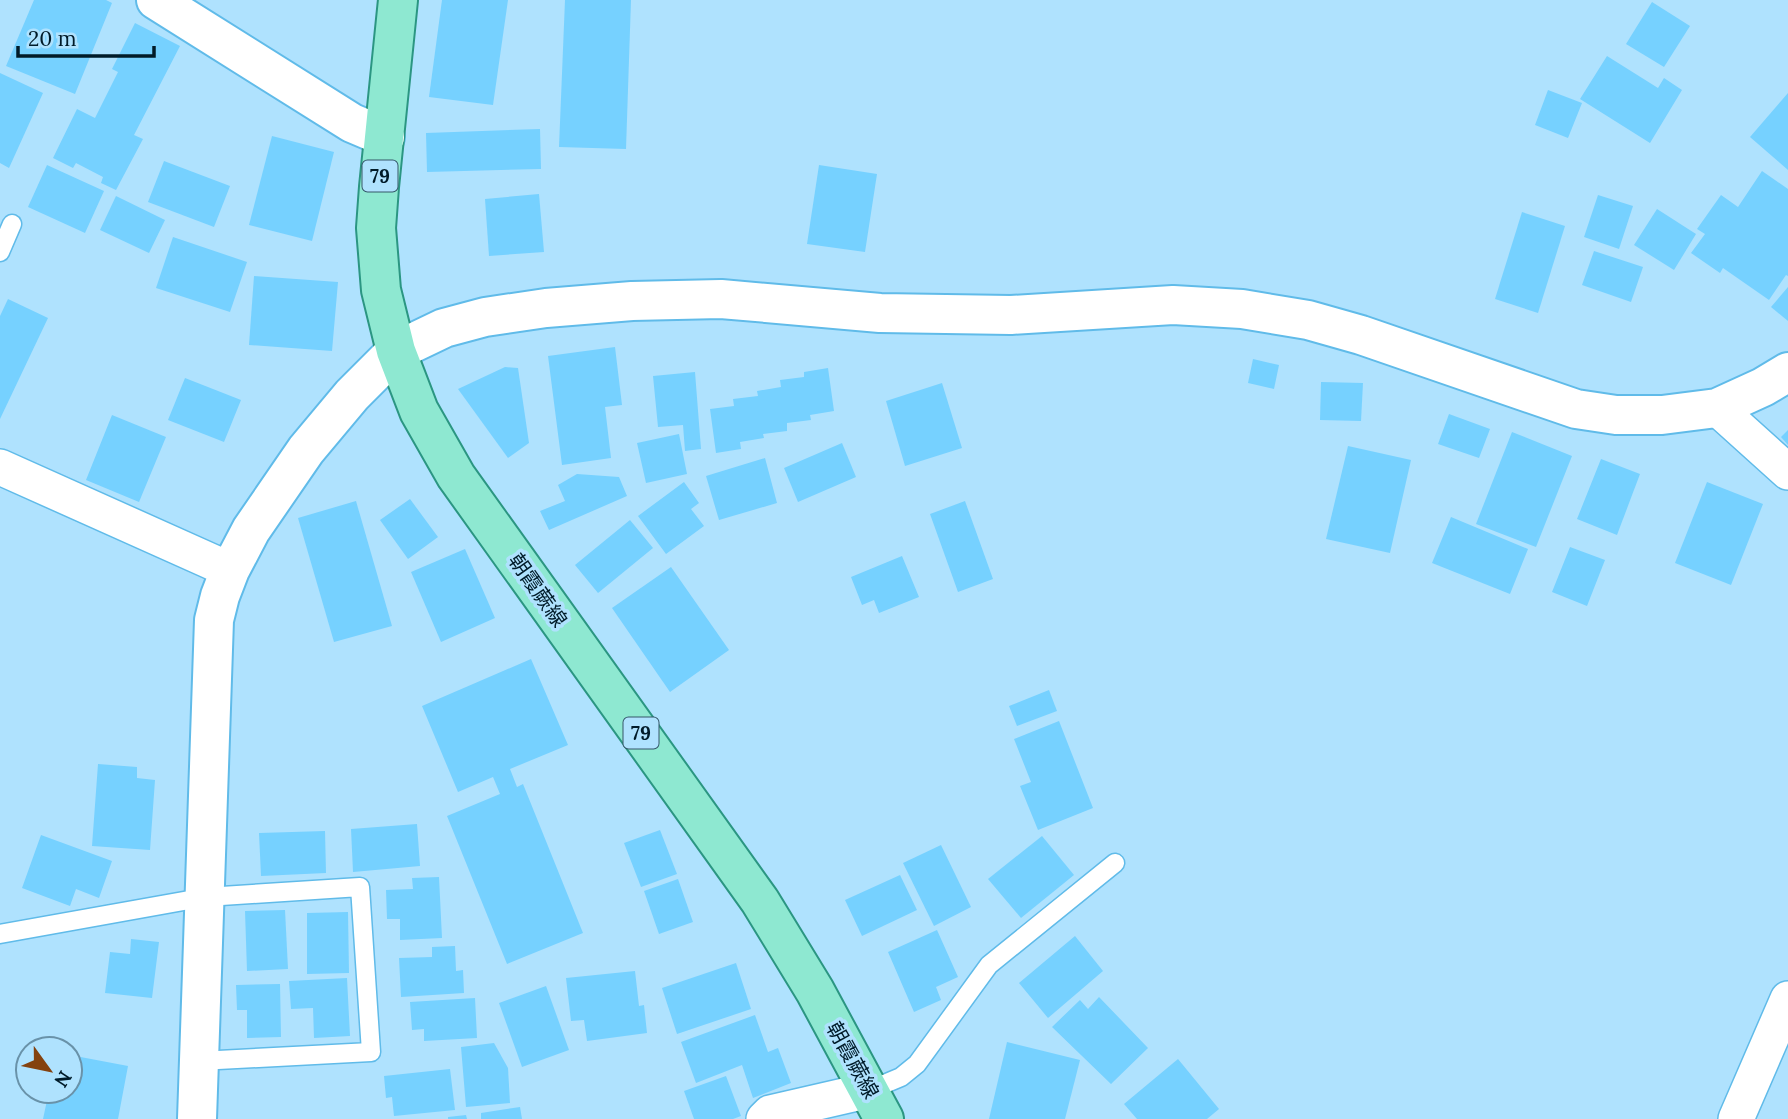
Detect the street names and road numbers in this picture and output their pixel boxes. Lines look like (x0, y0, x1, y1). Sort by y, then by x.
road number: 79 (362, 160, 398, 192)
street label: 朝霞蕨線 (503, 548, 573, 632)
road number: 79 (624, 718, 658, 748)
street label: 朝霞蕨線 (821, 1017, 885, 1103)

